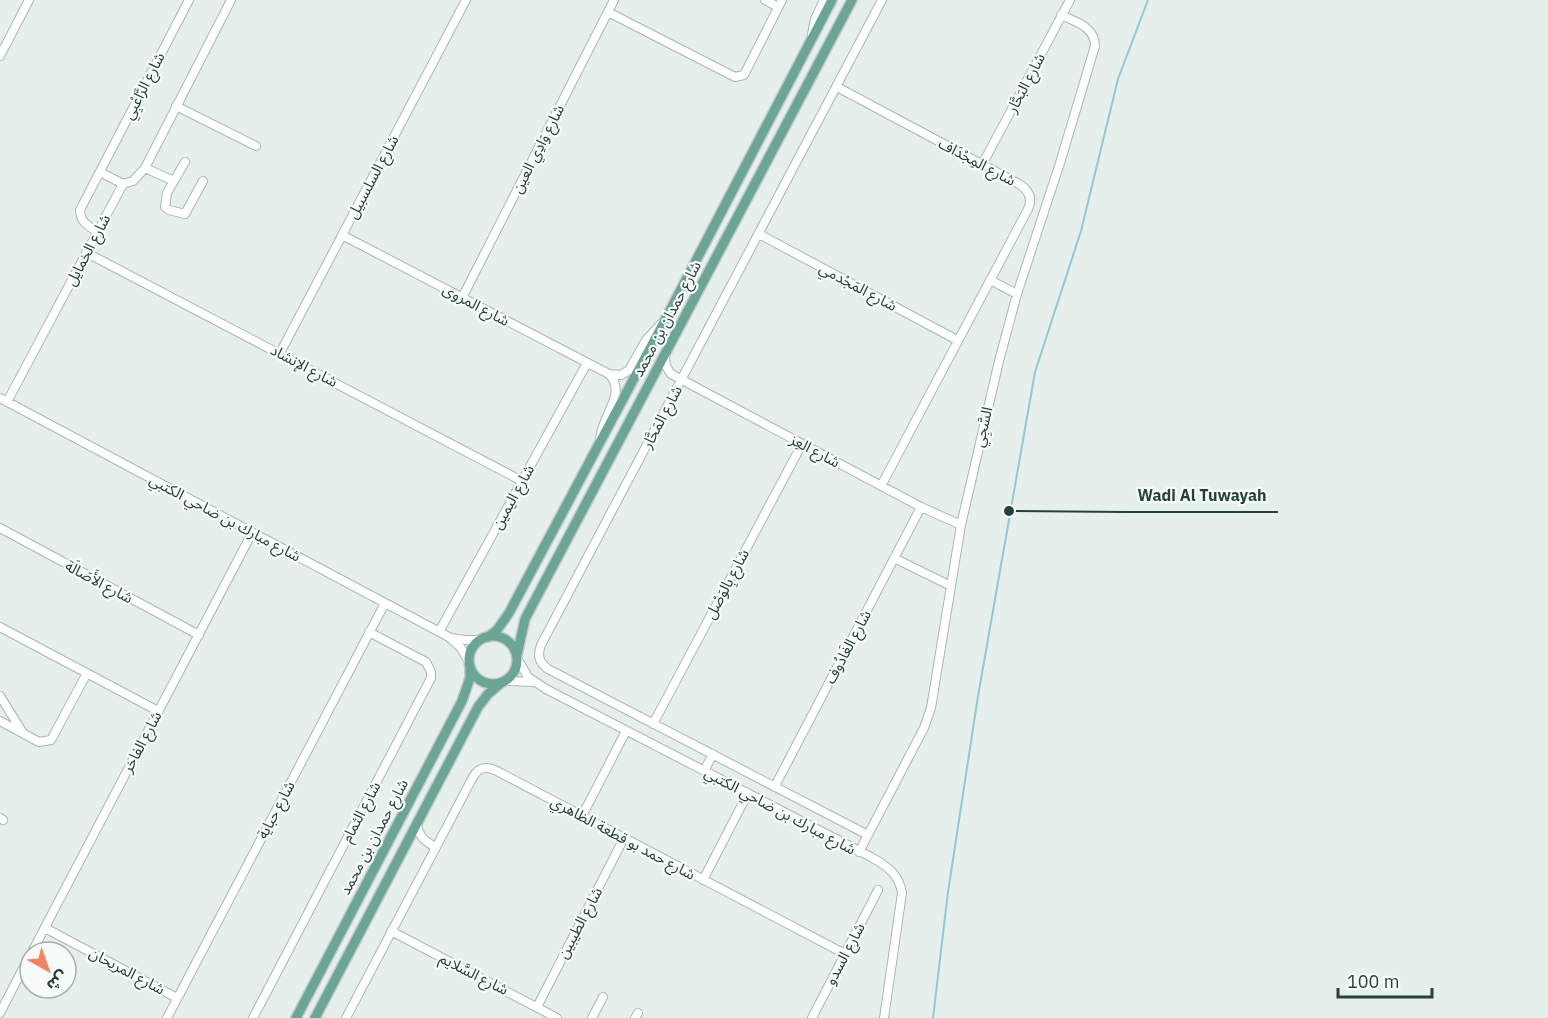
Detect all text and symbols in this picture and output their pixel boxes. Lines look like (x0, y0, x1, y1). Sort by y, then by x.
street label: شارع الرَّاعْبِي (118, 49, 171, 124)
street label: شارع البَحَّار (1001, 49, 1052, 118)
street label: شارع وَادِي العين (507, 101, 571, 198)
street label: شارع السلسبيل (343, 132, 405, 223)
street label: شارع المِجْدَاف (934, 133, 1019, 193)
street label: شارع الخمايل (61, 211, 117, 290)
street label: شارع حمدان بن محمد (628, 257, 708, 381)
street label: شارع المَجْدمي (815, 258, 901, 318)
street label: شارع المروى (438, 279, 513, 333)
street label: شارع الإنشاد (266, 340, 341, 394)
street label: شارع المَحَّار (637, 382, 689, 454)
street label: السَّجِي (969, 405, 999, 449)
street label: شارع العِز (785, 429, 844, 474)
street label: شارع اليمين (487, 461, 541, 534)
street label: شارع مبارك بن ضاحي الكتبي (145, 470, 304, 568)
callout: Wadi Al Tuwayah (1125, 478, 1278, 512)
text: Wadi Al Tuwayah (1137, 485, 1267, 505)
street label: شارع بِالوَصْل (700, 545, 756, 623)
street label: شارع الأَصَالَة (61, 555, 137, 610)
street label: شارع الغَادُوف (820, 606, 878, 688)
street label: شارع الفاخر (117, 708, 168, 778)
street label: شارع مبارك بن ضاحي الكتبي (700, 763, 859, 861)
street label: شارع حمدان بن محمد (335, 775, 415, 899)
street label: شارع حباية (252, 777, 301, 843)
street label: شارع الثمام (337, 778, 387, 847)
street label: شارع حمد بو قطعة الظاهري (546, 791, 699, 886)
street label: شارع الطيبين (553, 884, 609, 963)
street label: شارع السدو (820, 919, 872, 990)
north arrow (18, 940, 78, 1000)
street label: شارع المريحان (85, 943, 169, 1001)
street label: شارع السَّلايم (435, 948, 512, 1002)
scale bar (1338, 961, 1432, 999)
text: ش (43, 967, 72, 996)
text: 100 m (1347, 970, 1399, 993)

